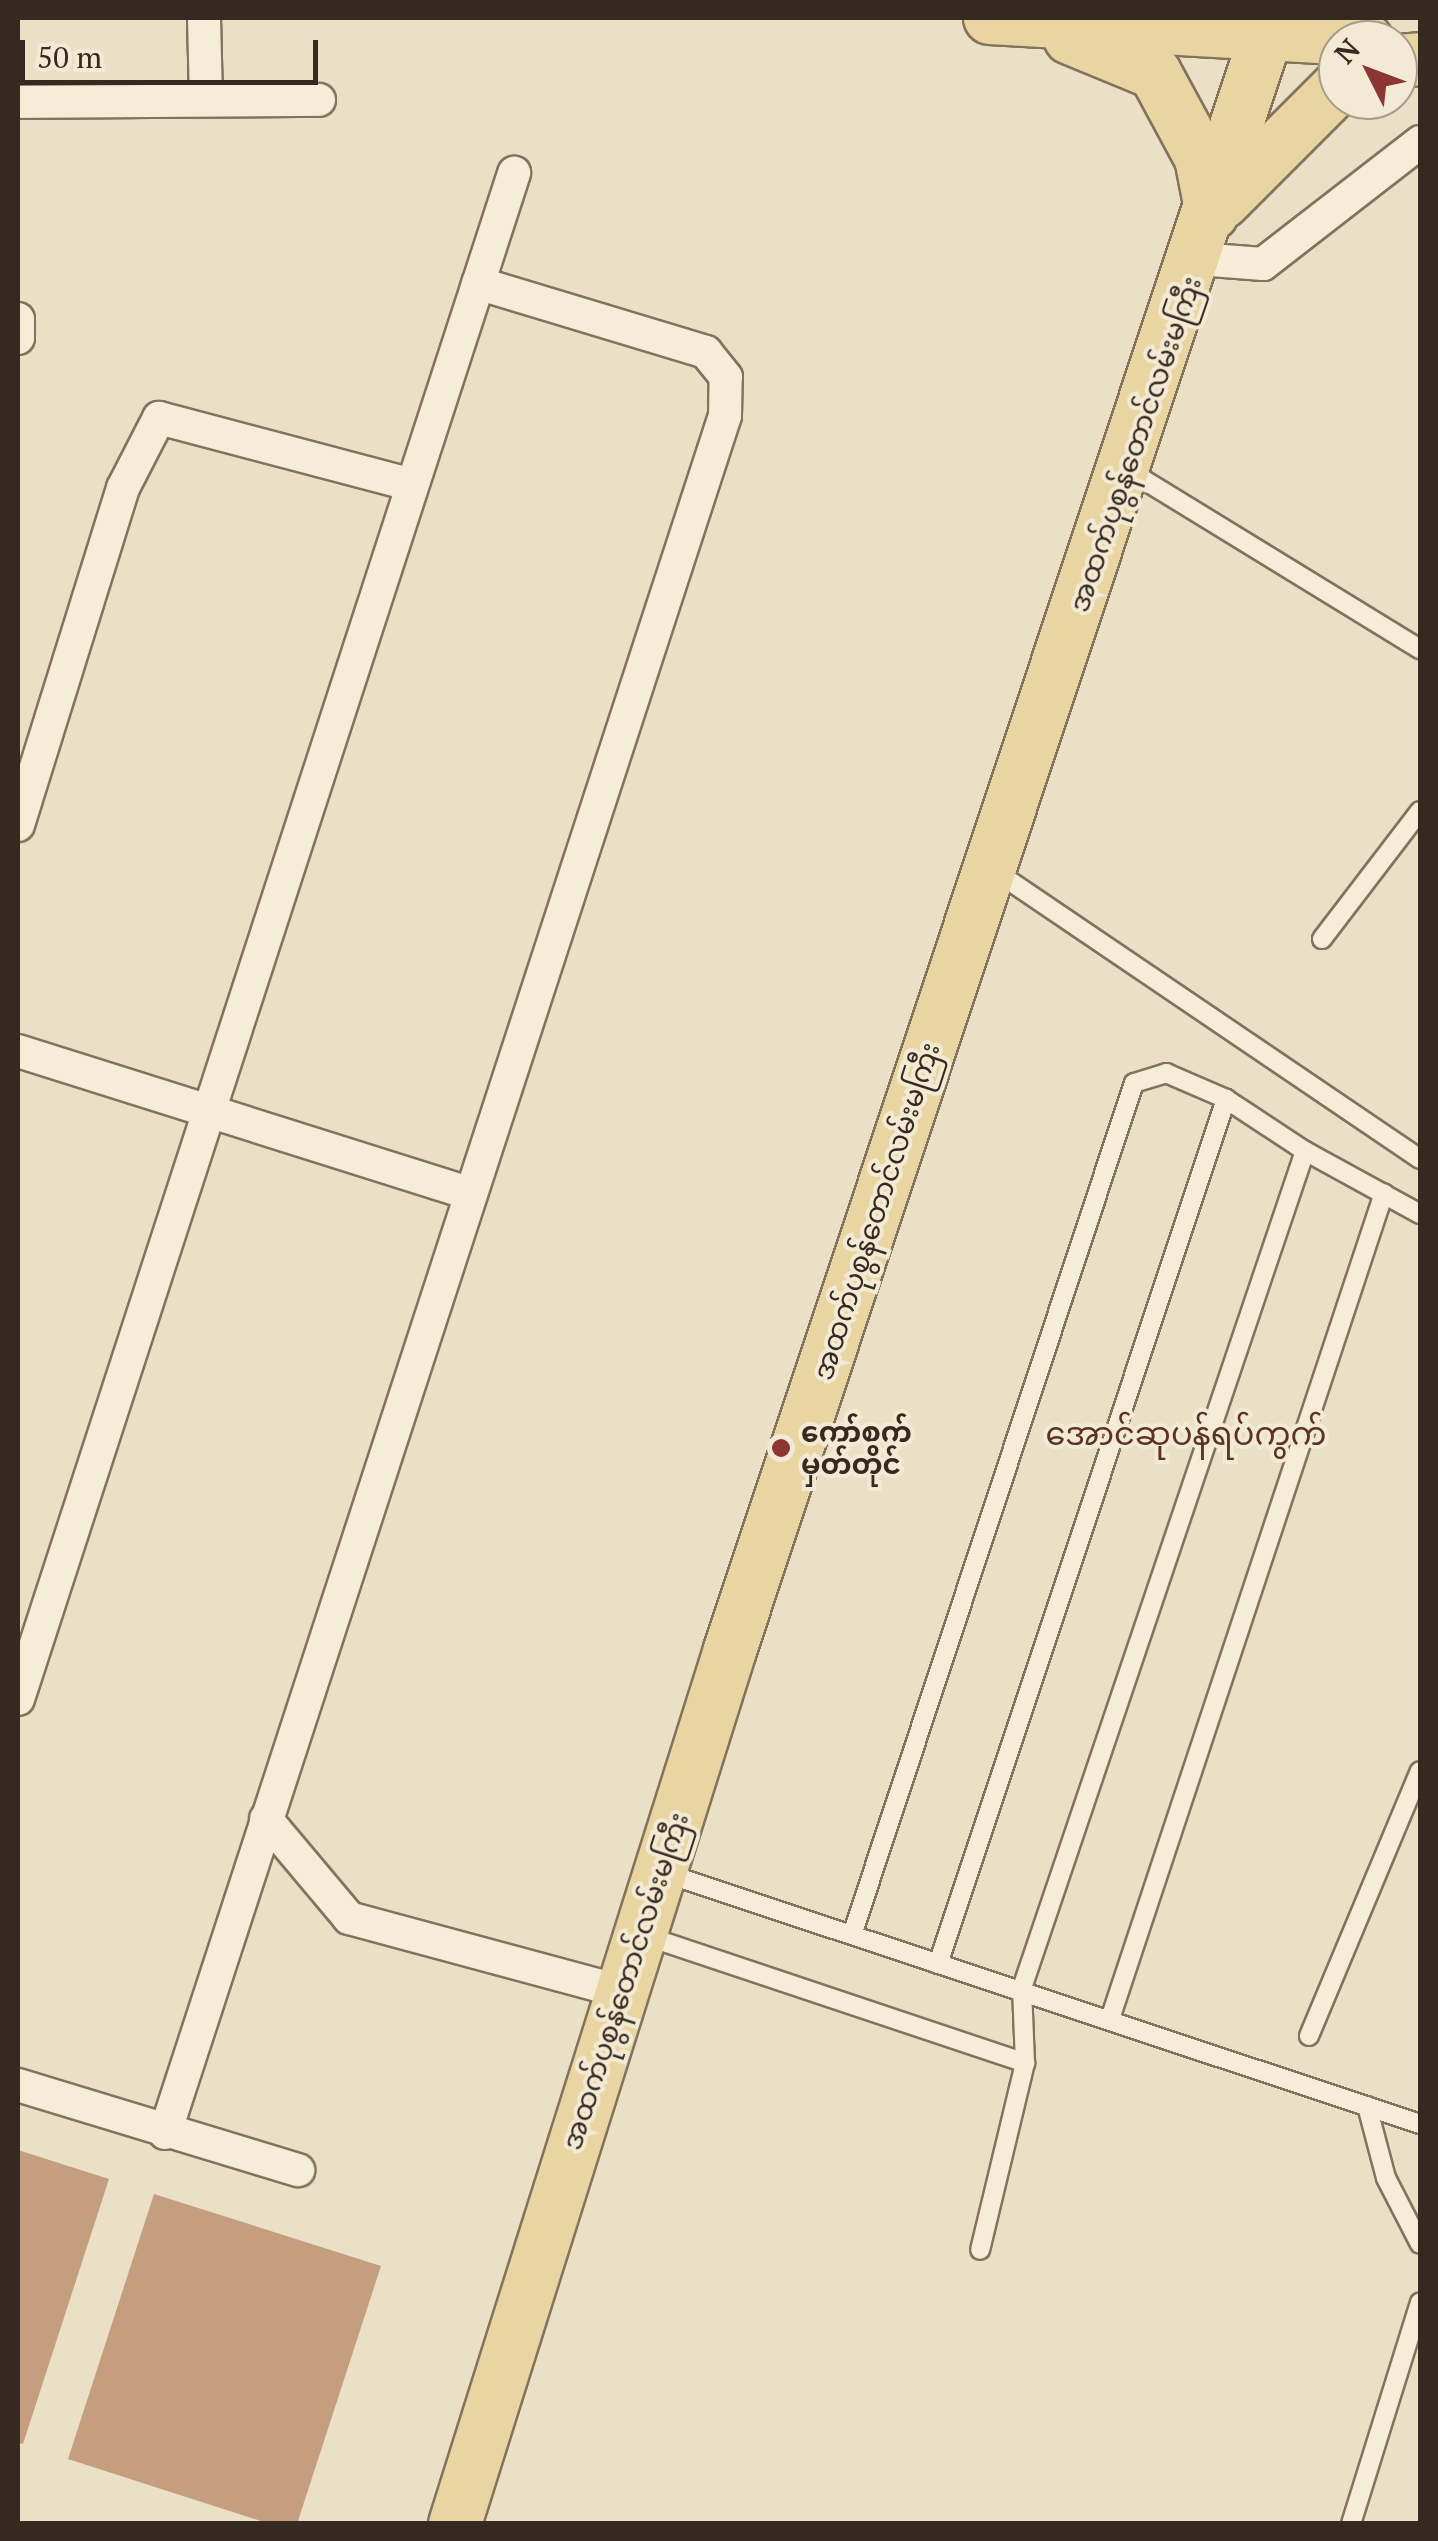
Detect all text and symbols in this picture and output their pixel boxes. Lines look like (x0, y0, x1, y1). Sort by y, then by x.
scale bar (25, 20, 322, 82)
north arrow (1318, 20, 1418, 120)
text: N (1326, 31, 1368, 71)
text: 50 m (37, 37, 102, 77)
street label: အထက်ပုစွန်တောင်လမ်းမကြီး (1062, 272, 1208, 616)
street label: အထက်ပုစွန်တောင်လမ်းမကြီး (805, 1038, 947, 1384)
district label: အောင်ဆုပန်ရပ်ကွက် (1046, 1414, 1326, 1452)
place label: ကော်စက် မှတ်တိုင် (801, 1415, 912, 1481)
marker: ကော်စက် မှတ်တိုင် (770, 1437, 792, 1459)
street label: အထက်ပုစွန်တောင်လမ်းမကြီး (554, 1808, 696, 2154)

